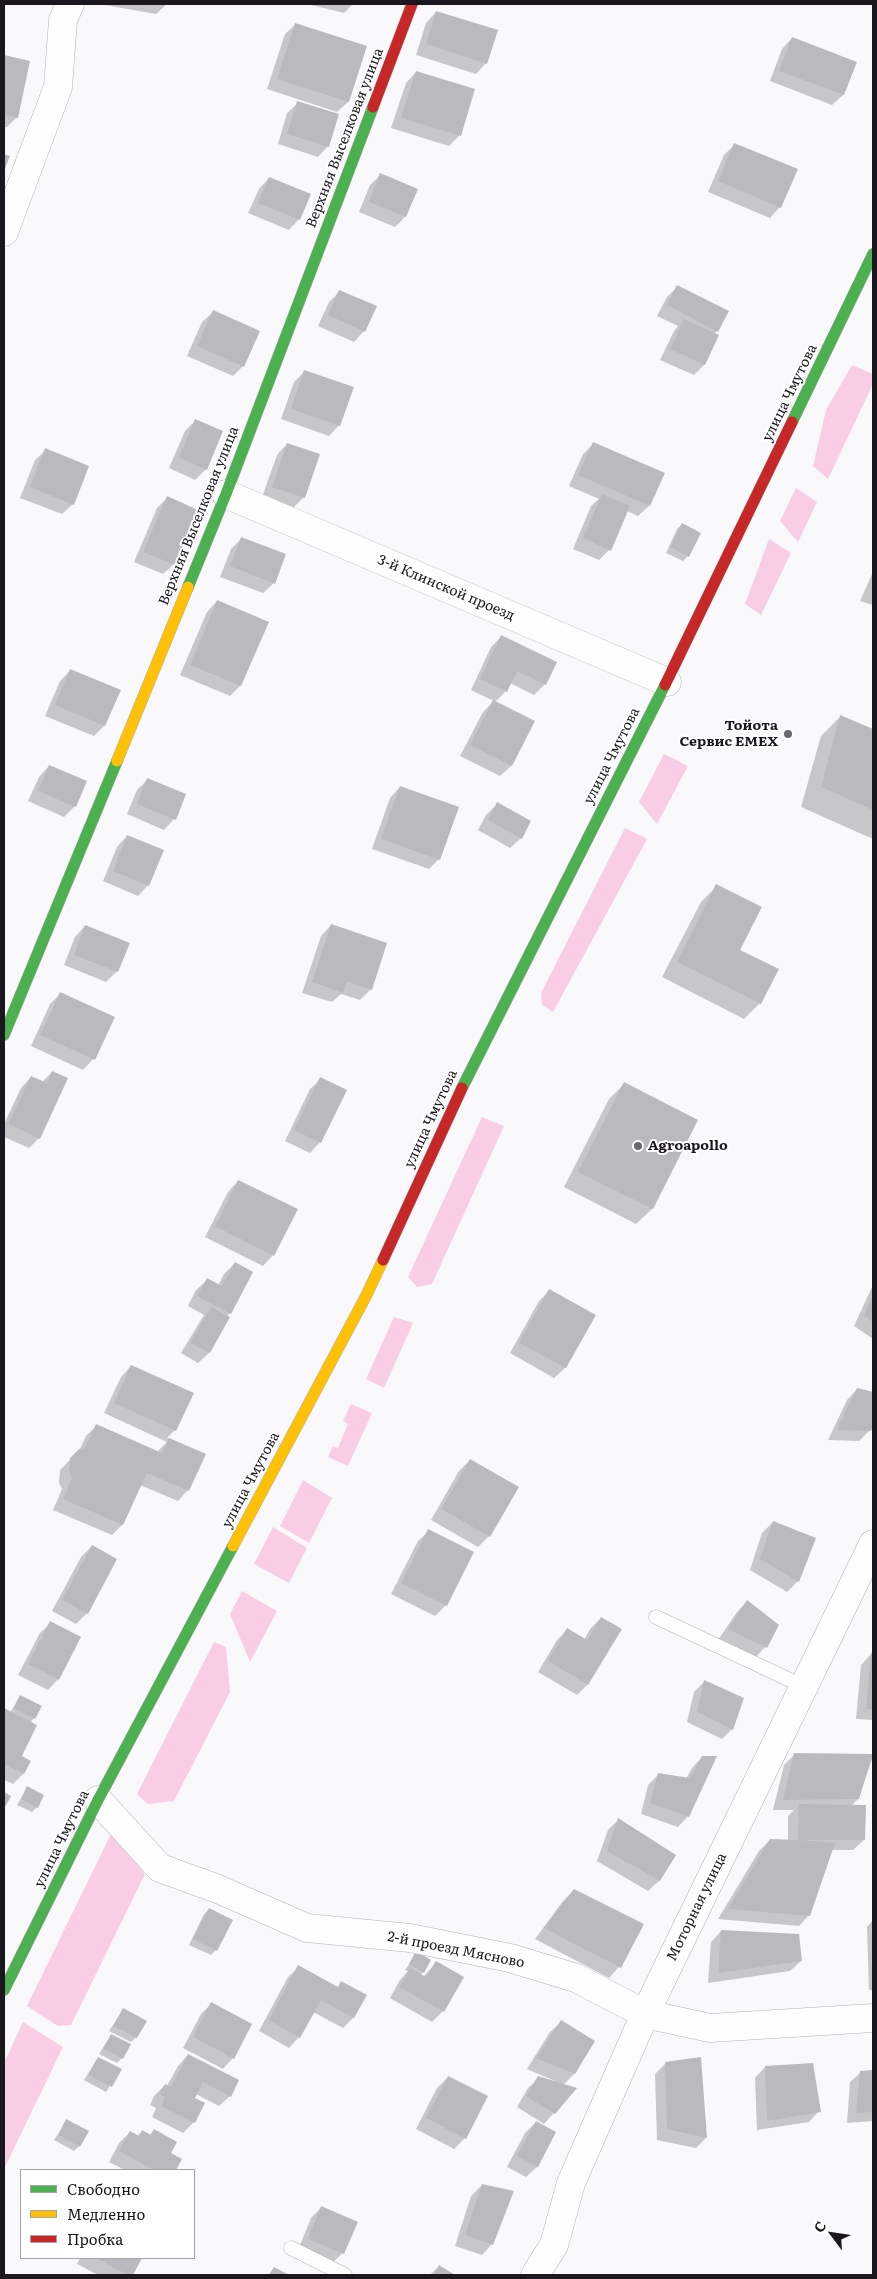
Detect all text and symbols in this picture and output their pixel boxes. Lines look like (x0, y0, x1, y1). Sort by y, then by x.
street label: Верхняя Выселковая улица (303, 46, 387, 230)
street label: улица Чмутова (759, 342, 821, 444)
street label: Верхняя Выселковая улица (155, 424, 243, 608)
street label: 3-й Клинской проезд (375, 551, 517, 625)
street label: улица Чмутова (580, 705, 644, 807)
place label: Тойота Сервис EMEX (679, 718, 778, 750)
marker: Тойота Сервис EMEX (782, 728, 794, 740)
street label: улица Чмутова (401, 1067, 461, 1171)
place label: Agroapollo (648, 1138, 728, 1154)
marker: Agroapollo (632, 1140, 644, 1152)
street label: улица Чмутова (219, 1429, 283, 1531)
street label: улица Чмутова (31, 1788, 93, 1890)
street label: Моторная улица (664, 1850, 730, 1964)
street label: 2-й проезд Мясново (386, 1928, 526, 1972)
legend (20, 2169, 195, 2259)
text: Свободно (67, 2177, 140, 2200)
text: Медленно (67, 2202, 145, 2225)
north arrow (807, 2209, 857, 2259)
text: С (808, 2217, 830, 2236)
text: Пробка (67, 2227, 123, 2250)

